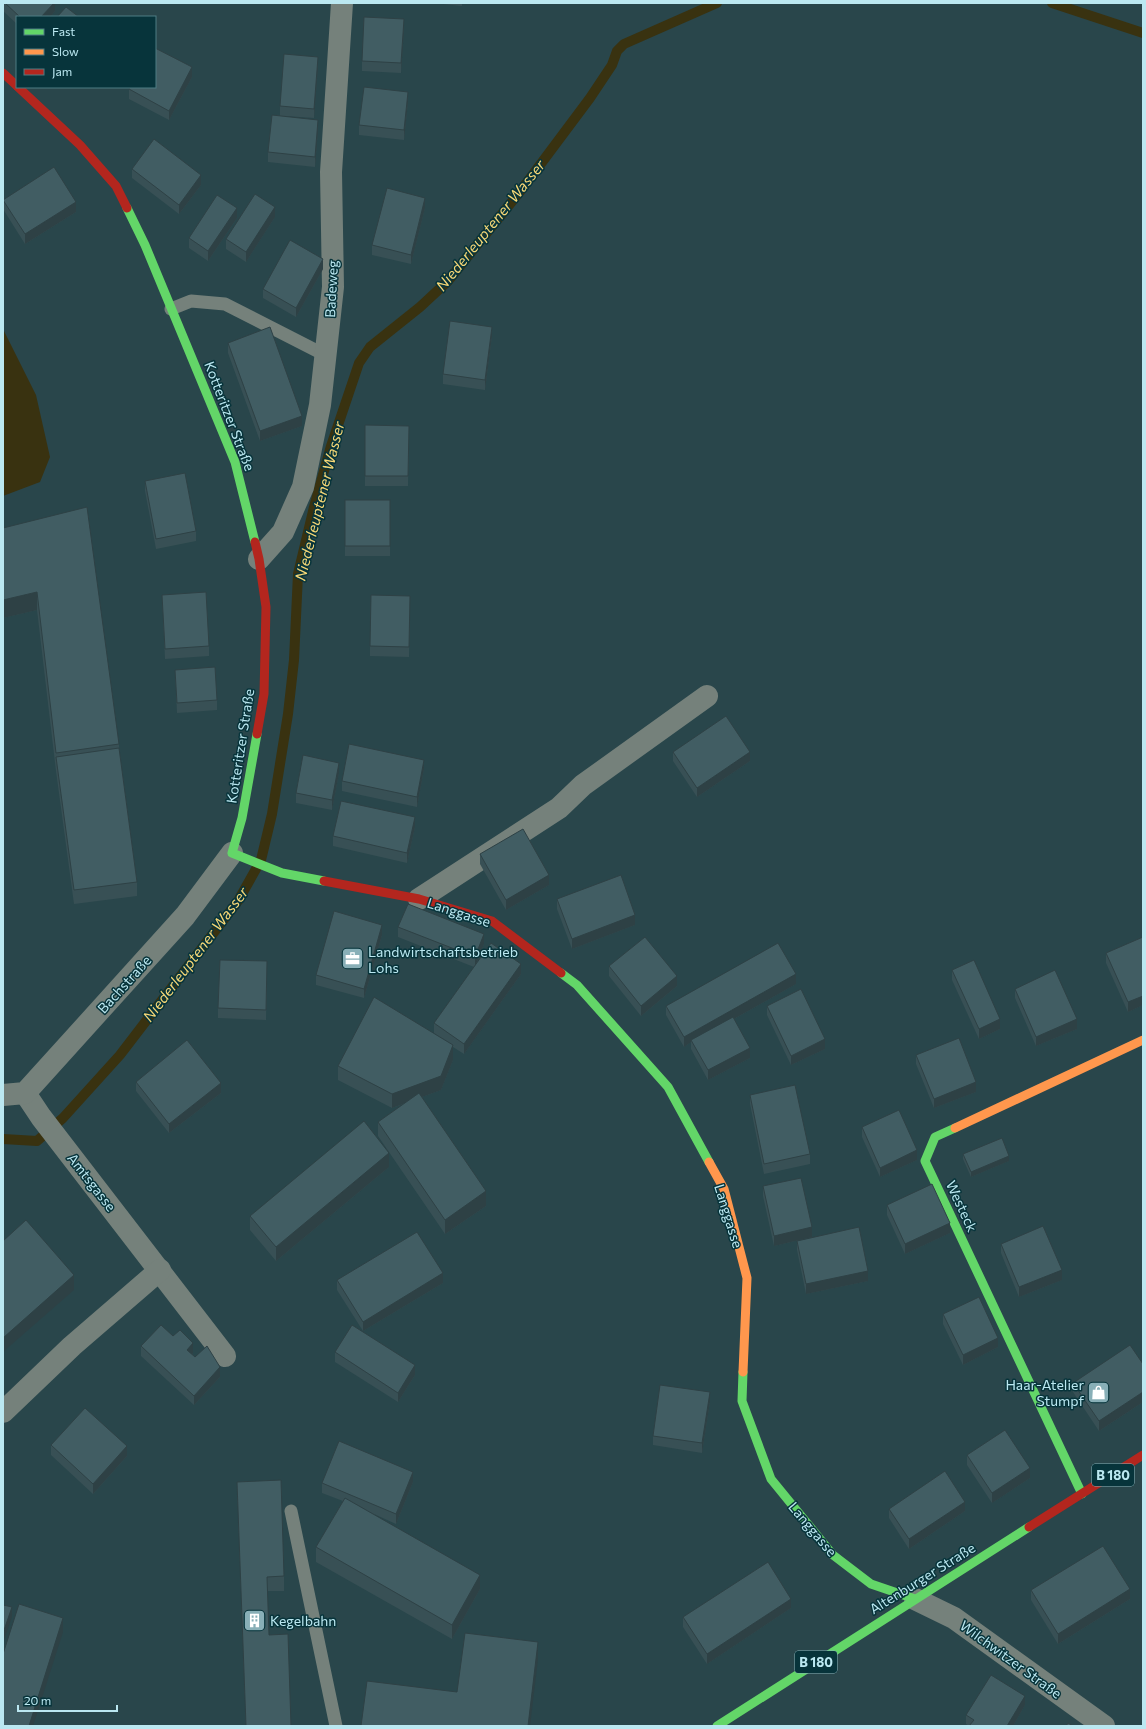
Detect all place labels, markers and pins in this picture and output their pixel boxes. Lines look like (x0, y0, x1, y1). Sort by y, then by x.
place label: Landwirtschaftsbetrieb Lohs (368, 943, 518, 976)
office icon: Landwirtschaftsbetrieb Lohs (339, 946, 365, 972)
place label: Haar-Atelier Stumpf (1005, 1376, 1084, 1409)
shop icon: Haar-Atelier Stumpf (1086, 1379, 1112, 1405)
building icon: Kegelbahn (242, 1607, 268, 1633)
place label: Kegelbahn (270, 1612, 336, 1629)

